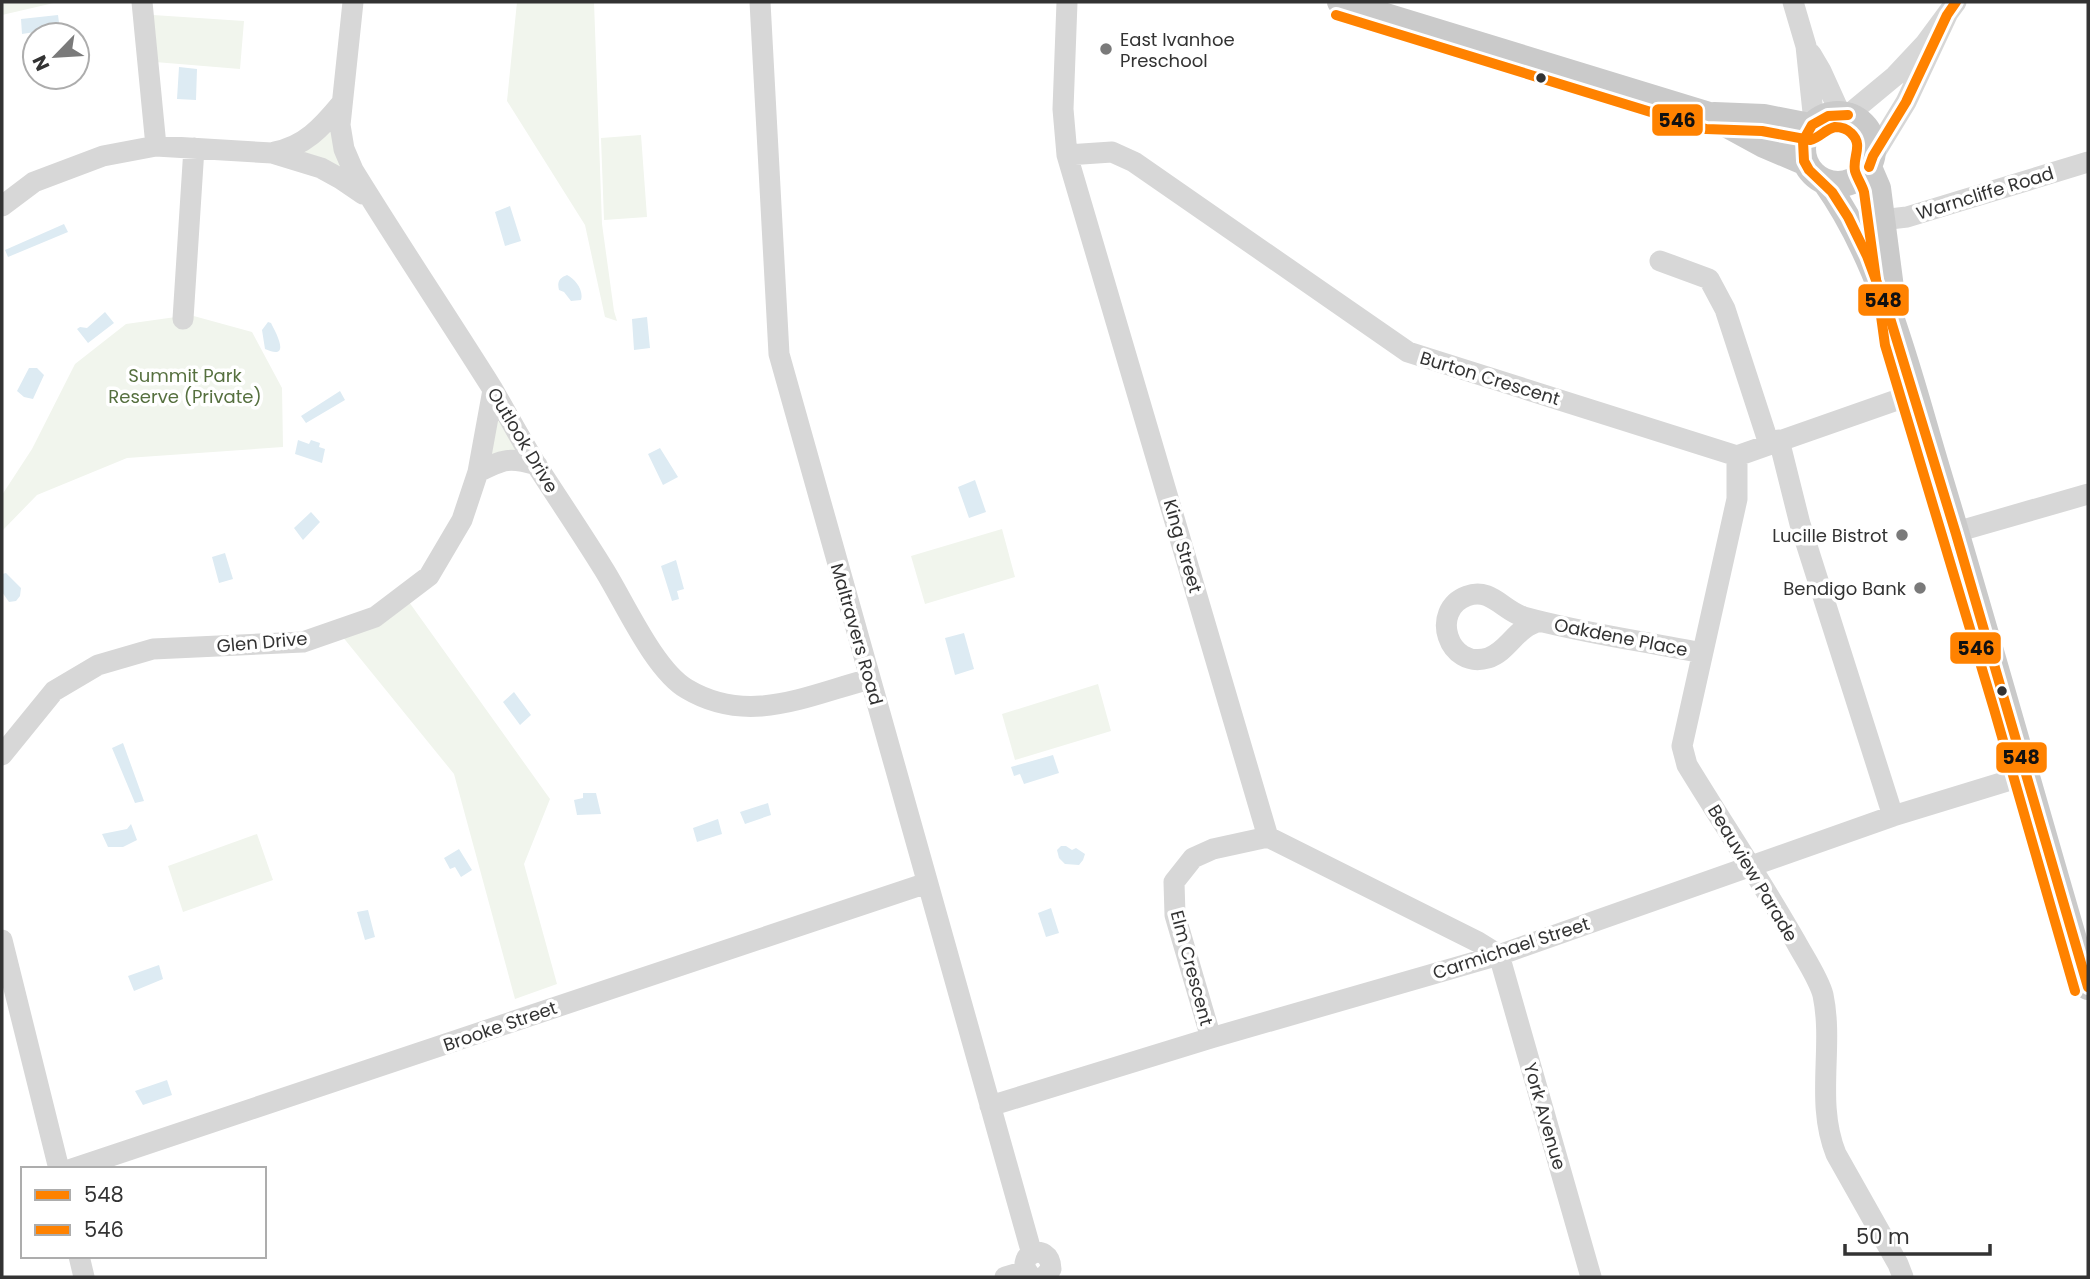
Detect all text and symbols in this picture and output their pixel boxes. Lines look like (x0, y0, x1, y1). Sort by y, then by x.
north arrow (21, 21, 91, 91)
place label: East Ivanhoe Preschool (1120, 27, 1235, 73)
marker: East Ivanhoe Preschool (1098, 41, 1114, 57)
text: N (26, 51, 56, 75)
unlabelled marker (1534, 71, 1548, 85)
line badge: 546 (1651, 103, 1704, 137)
text: 546 (1658, 107, 1696, 134)
street label: Warncliffe Road (1913, 160, 2057, 226)
line badge: 548 (1857, 283, 1910, 317)
text: 548 (1864, 287, 1902, 314)
street label: Burton Crescent (1417, 345, 1563, 411)
park label: Summit Park Reserve (Private) (108, 363, 262, 409)
street label: Outlook Drive (482, 383, 564, 497)
street label: King Street (1158, 496, 1208, 596)
place label: Lucille Bistrot (1772, 523, 1888, 548)
marker: Lucille Bistrot (1894, 527, 1910, 543)
street label: Maltravers Road (825, 560, 889, 708)
place label: Bendigo Bank (1783, 576, 1907, 601)
marker: Bendigo Bank (1912, 580, 1928, 596)
street label: Oakdene Place (1552, 612, 1690, 662)
street label: Glen Drive (216, 626, 308, 658)
line badge: 546 (1949, 631, 2002, 665)
text: 546 (1957, 635, 1995, 662)
unlabelled marker (1995, 684, 2009, 698)
line badge: 548 (1995, 741, 2048, 774)
text: 548 (2002, 744, 2040, 771)
street label: Beauview Parade (1702, 800, 1804, 946)
street label: Elm Crescent (1165, 908, 1219, 1028)
street label: Carmichael Street (1429, 911, 1593, 985)
street label: Brooke Street (440, 995, 560, 1057)
street label: York Avenue (1518, 1059, 1572, 1173)
legend (21, 1167, 266, 1258)
text: 548 (84, 1180, 124, 1209)
scale bar (1845, 1212, 1990, 1256)
text: 546 (84, 1215, 124, 1244)
text: 50 m (1856, 1222, 1910, 1251)

